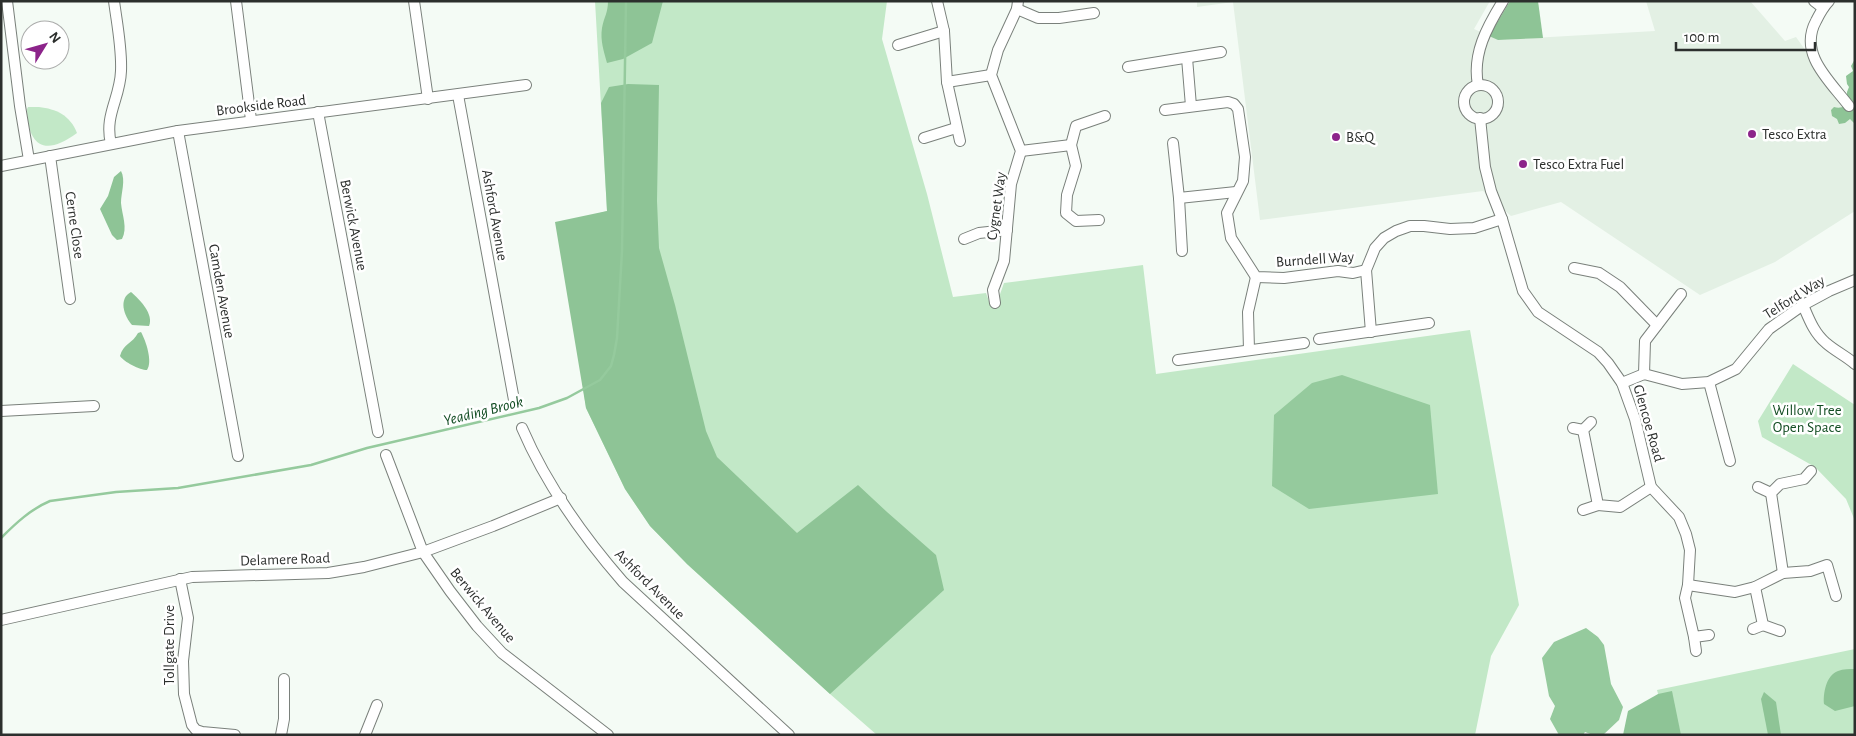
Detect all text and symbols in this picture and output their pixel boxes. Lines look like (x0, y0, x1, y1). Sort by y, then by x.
north arrow (20, 20, 70, 70)
scale bar (1676, 20, 1815, 52)
text: N (46, 30, 63, 46)
text: 100 m (1684, 30, 1719, 45)
street label: Brookside Road (215, 93, 307, 118)
place label: Tesco Extra (1762, 127, 1827, 142)
marker: Tesco Extra (1746, 128, 1758, 140)
place label: B&Q (1346, 130, 1375, 145)
marker: B&Q (1330, 131, 1342, 143)
place label: Tesco Extra Fuel (1533, 157, 1624, 172)
marker: Tesco Extra Fuel (1517, 158, 1529, 170)
street label: Ashford Avenue (479, 168, 510, 262)
street label: Cygnet Way (984, 170, 1009, 241)
street label: Berwick Avenue (337, 178, 370, 272)
street label: Cerne Close (62, 190, 87, 260)
street label: Camden Avenue (206, 243, 237, 339)
street label: Burndell Way (1275, 249, 1355, 270)
street label: Telford Way (1761, 272, 1828, 322)
street label: Glencoe Road (1630, 383, 1667, 464)
water label: Yeading Brook (442, 393, 525, 429)
park label: Willow Tree Open Space (1772, 403, 1842, 435)
street label: Ashford Avenue (612, 546, 688, 622)
street label: Delamere Road (240, 550, 331, 569)
street label: Berwick Avenue (447, 565, 518, 646)
street label: Tollgate Drive (162, 605, 177, 685)

